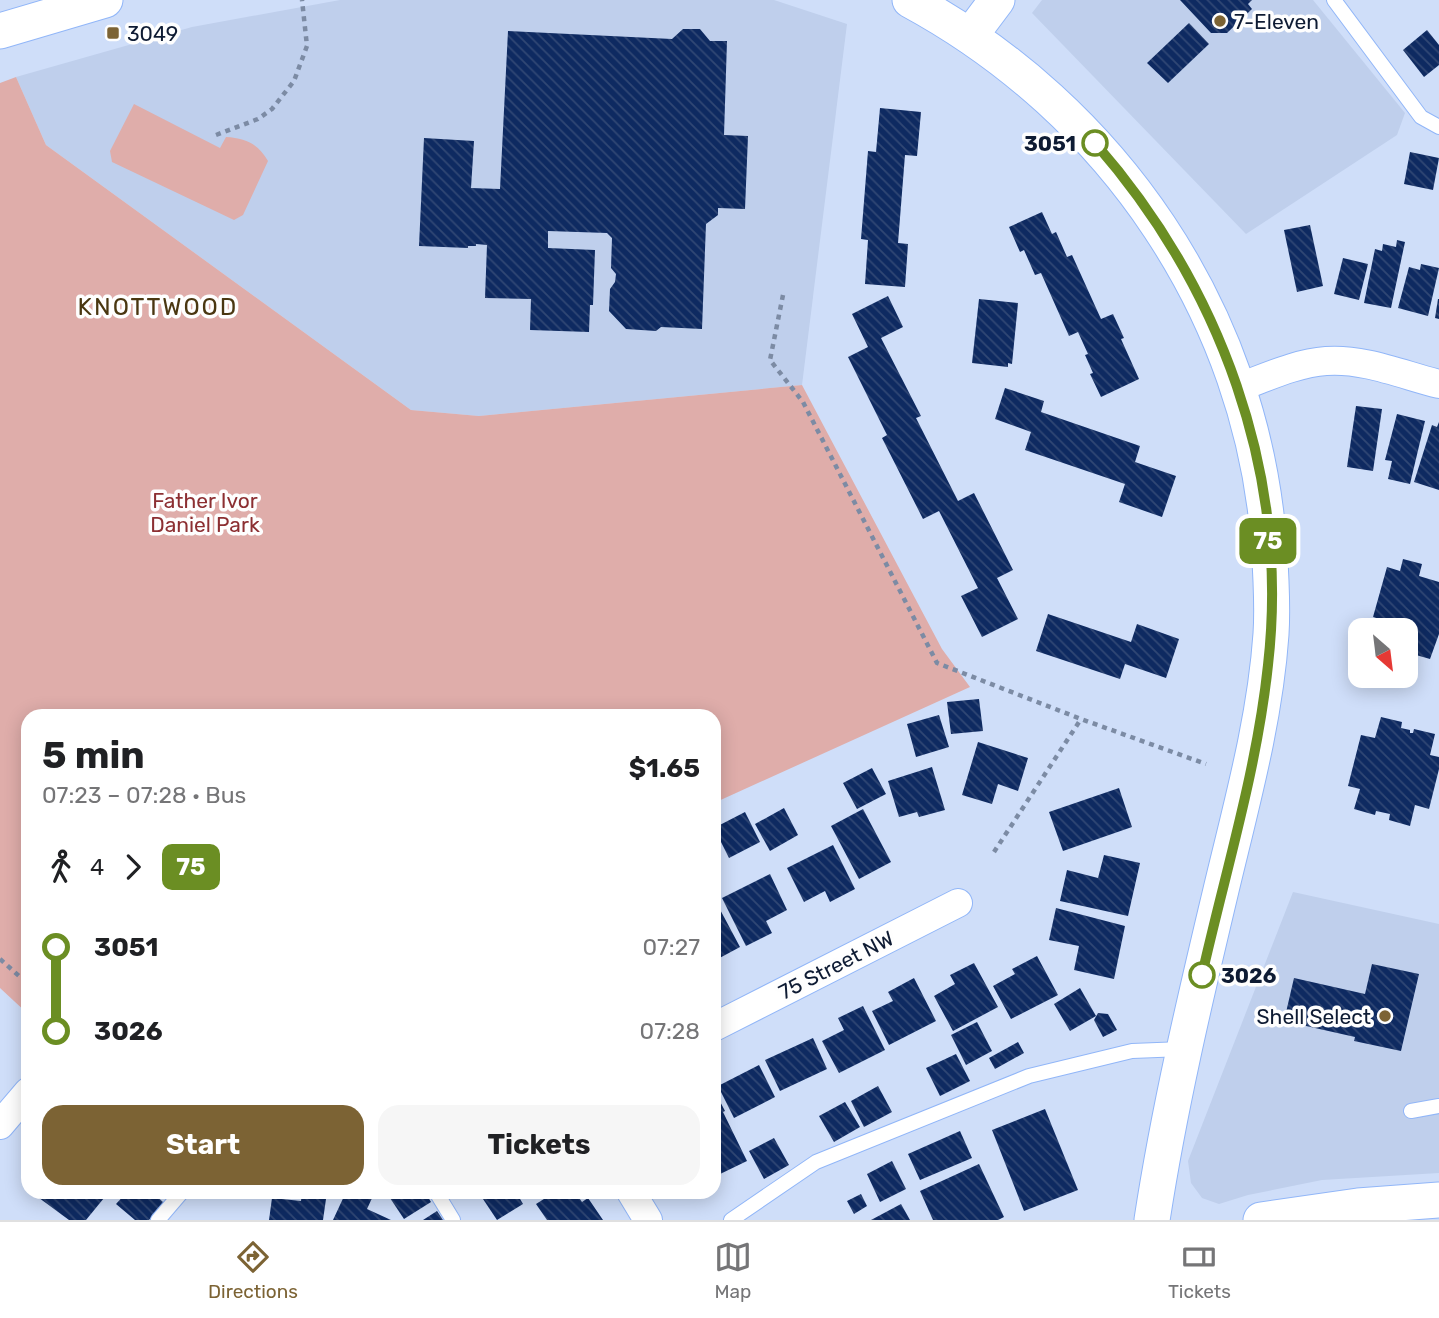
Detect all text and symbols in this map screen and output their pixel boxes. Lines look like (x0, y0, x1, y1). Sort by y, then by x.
place label: 7-Eleven (1234, 9, 1319, 34)
marker: 7-Eleven (1212, 13, 1228, 29)
place label: 3049 (127, 21, 178, 46)
marker: 3049 (105, 25, 121, 41)
marker: 3051 (1082, 130, 1108, 156)
place label: 3051 (1024, 131, 1076, 156)
district label: KNOTTWOOD (78, 293, 238, 321)
park label: Father Ivor Daniel Park (150, 488, 260, 537)
line badge: 75 (1236, 518, 1300, 564)
text: 75 (1253, 527, 1283, 555)
north arrow (1348, 618, 1418, 688)
map controls (1348, 618, 1418, 688)
text: 5 min (42, 732, 145, 778)
text: $1.65 (629, 753, 700, 784)
text: 07:23 – 07:28 · Bus (42, 781, 246, 809)
icon: walk (42, 848, 80, 886)
icon: forward (114, 848, 152, 886)
text: 4 (90, 853, 104, 881)
text: 75 (176, 853, 206, 881)
street label: 75 Street NW (774, 925, 898, 1005)
text: 3051 (94, 932, 158, 963)
text: 07:27 (642, 933, 700, 961)
marker: 3026 (1189, 962, 1215, 988)
place label: 3026 (1221, 963, 1277, 988)
place label: Shell Select (1257, 1004, 1371, 1029)
marker: Shell Select (1377, 1008, 1393, 1024)
text: 3026 (94, 1016, 163, 1047)
text: 07:28 (640, 1017, 700, 1045)
button: Start (42, 1105, 364, 1185)
button: Tickets (378, 1105, 700, 1185)
tab: Directions (208, 1238, 298, 1303)
tab: Map (714, 1238, 752, 1303)
tab: Tickets (1168, 1238, 1231, 1303)

